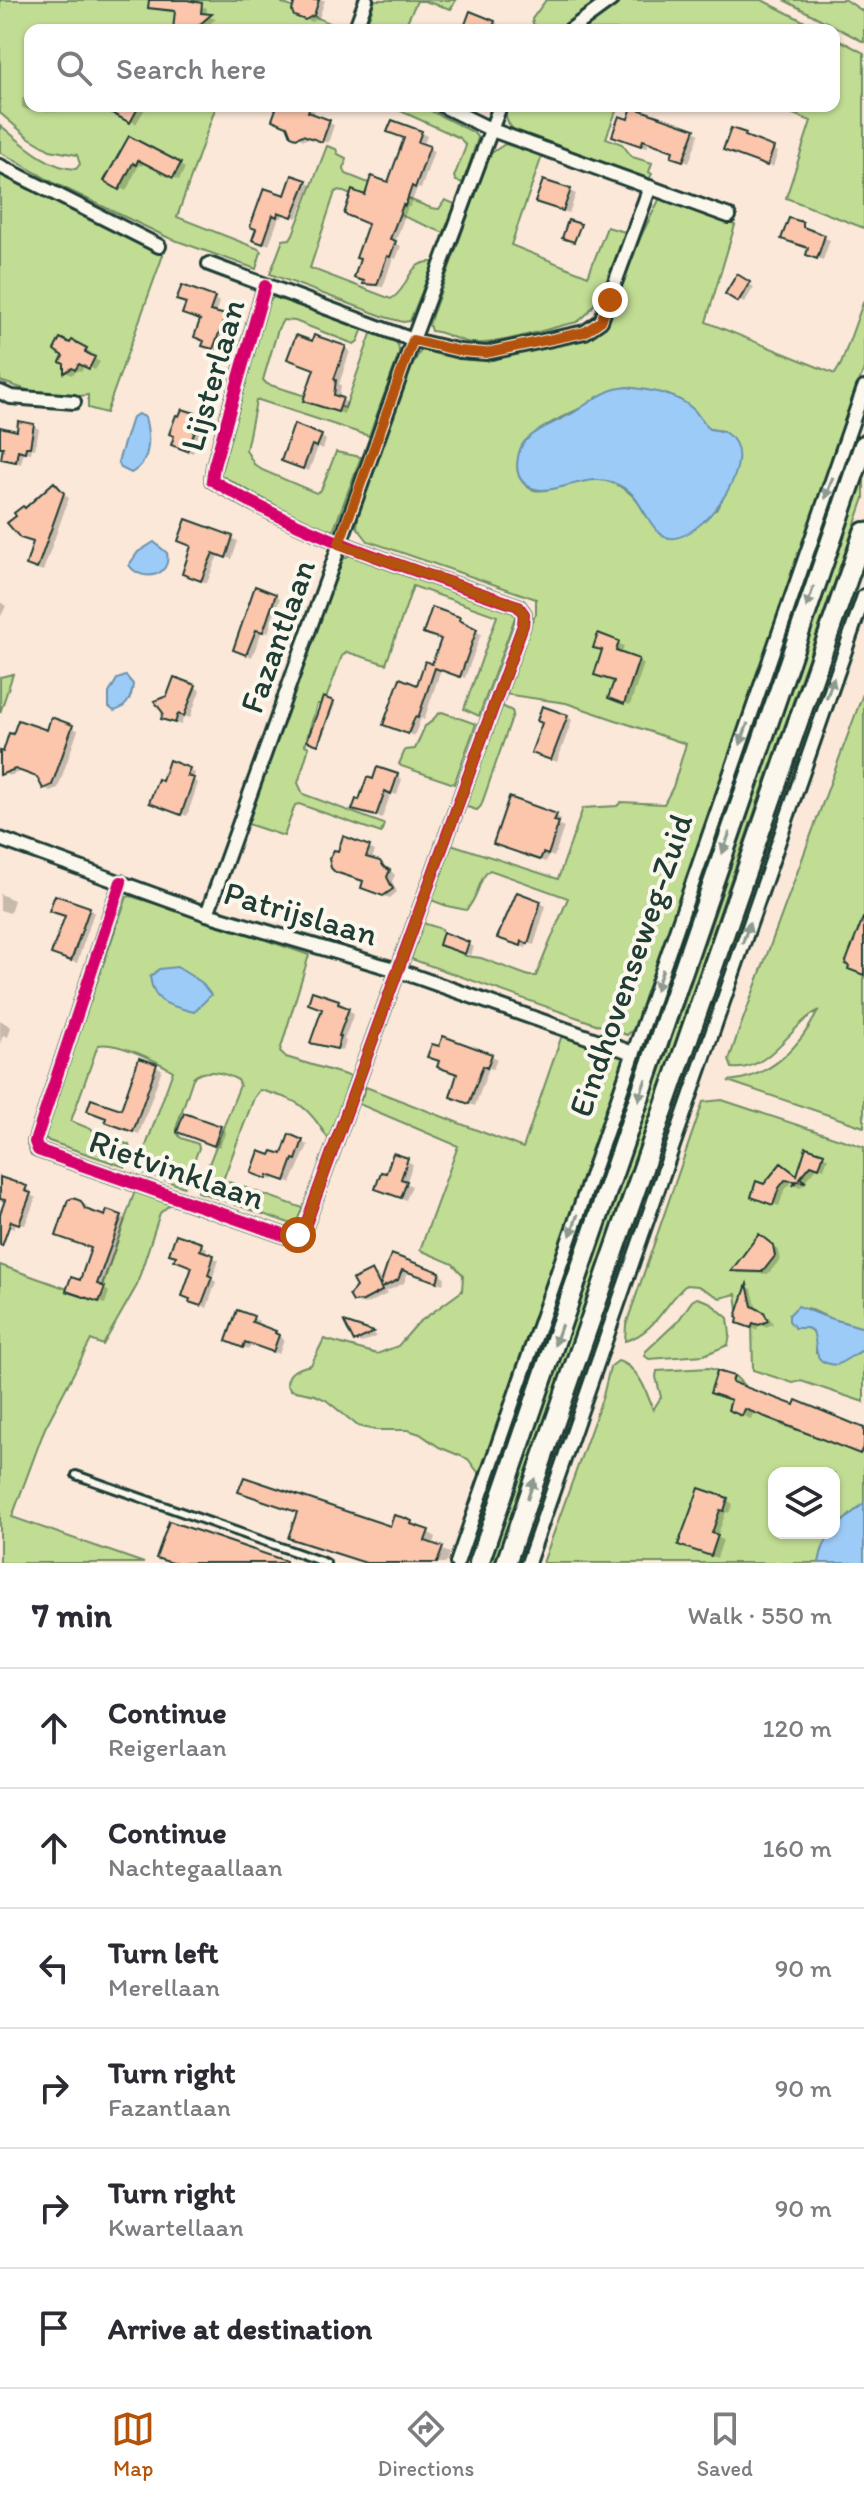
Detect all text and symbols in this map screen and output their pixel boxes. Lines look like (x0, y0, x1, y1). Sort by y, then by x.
search box (24, 24, 840, 112)
icon: search (52, 46, 96, 90)
text: Search here (116, 50, 266, 87)
route end (592, 282, 628, 318)
street label: Lijsterlaan (171, 294, 254, 456)
one-way arrow (823, 477, 835, 501)
street label: Fazantlaan (231, 554, 324, 719)
one-way arrow (803, 586, 816, 610)
one-way arrow (825, 676, 837, 700)
one-way arrow (737, 722, 749, 746)
street label: Eindhovenseweg-Zuid (559, 808, 702, 1122)
one-way arrow (719, 832, 731, 856)
street label: Patrijslaan (219, 872, 382, 955)
one-way arrow (740, 921, 752, 945)
one-way arrow (652, 968, 664, 992)
one-way arrow (635, 1078, 648, 1102)
street label: Rietvinklaan (84, 1120, 270, 1219)
one-way arrow (567, 1214, 579, 1238)
route start (280, 1217, 316, 1253)
one-way arrow (551, 1324, 563, 1348)
map controls (768, 1467, 840, 1539)
button: layers (768, 1467, 840, 1539)
one-way arrow (526, 1477, 538, 1501)
text: 7 min (32, 1595, 112, 1636)
text: Walk · 550 m (688, 1599, 832, 1631)
text: Continue (108, 1694, 227, 1731)
icon: ahead (32, 1706, 76, 1750)
text: 120 m (763, 1712, 832, 1744)
text: Reigerlaan (108, 1731, 227, 1763)
text: Continue (108, 1814, 227, 1851)
icon: ahead (32, 1826, 76, 1870)
text: 160 m (762, 1832, 832, 1864)
text: Nachtegaallaan (108, 1851, 283, 1883)
text: Turn left (108, 1934, 219, 1971)
icon: left (32, 1946, 76, 1990)
text: 90 m (775, 1952, 832, 1984)
text: Merellaan (108, 1971, 220, 2003)
text: Turn right (108, 2054, 236, 2091)
icon: right (32, 2066, 76, 2110)
text: 90 m (775, 2072, 832, 2104)
text: Fazantlaan (108, 2091, 231, 2123)
text: Turn right (108, 2174, 236, 2211)
icon: right (32, 2186, 76, 2230)
text: 90 m (775, 2192, 832, 2224)
text: Kwartellaan (108, 2211, 244, 2243)
icon: arrive (32, 2306, 76, 2350)
text: Arrive at destination (108, 2310, 372, 2347)
tab: Map (111, 2407, 155, 2482)
tab: Directions (378, 2407, 474, 2482)
tab: Saved (697, 2407, 753, 2482)

